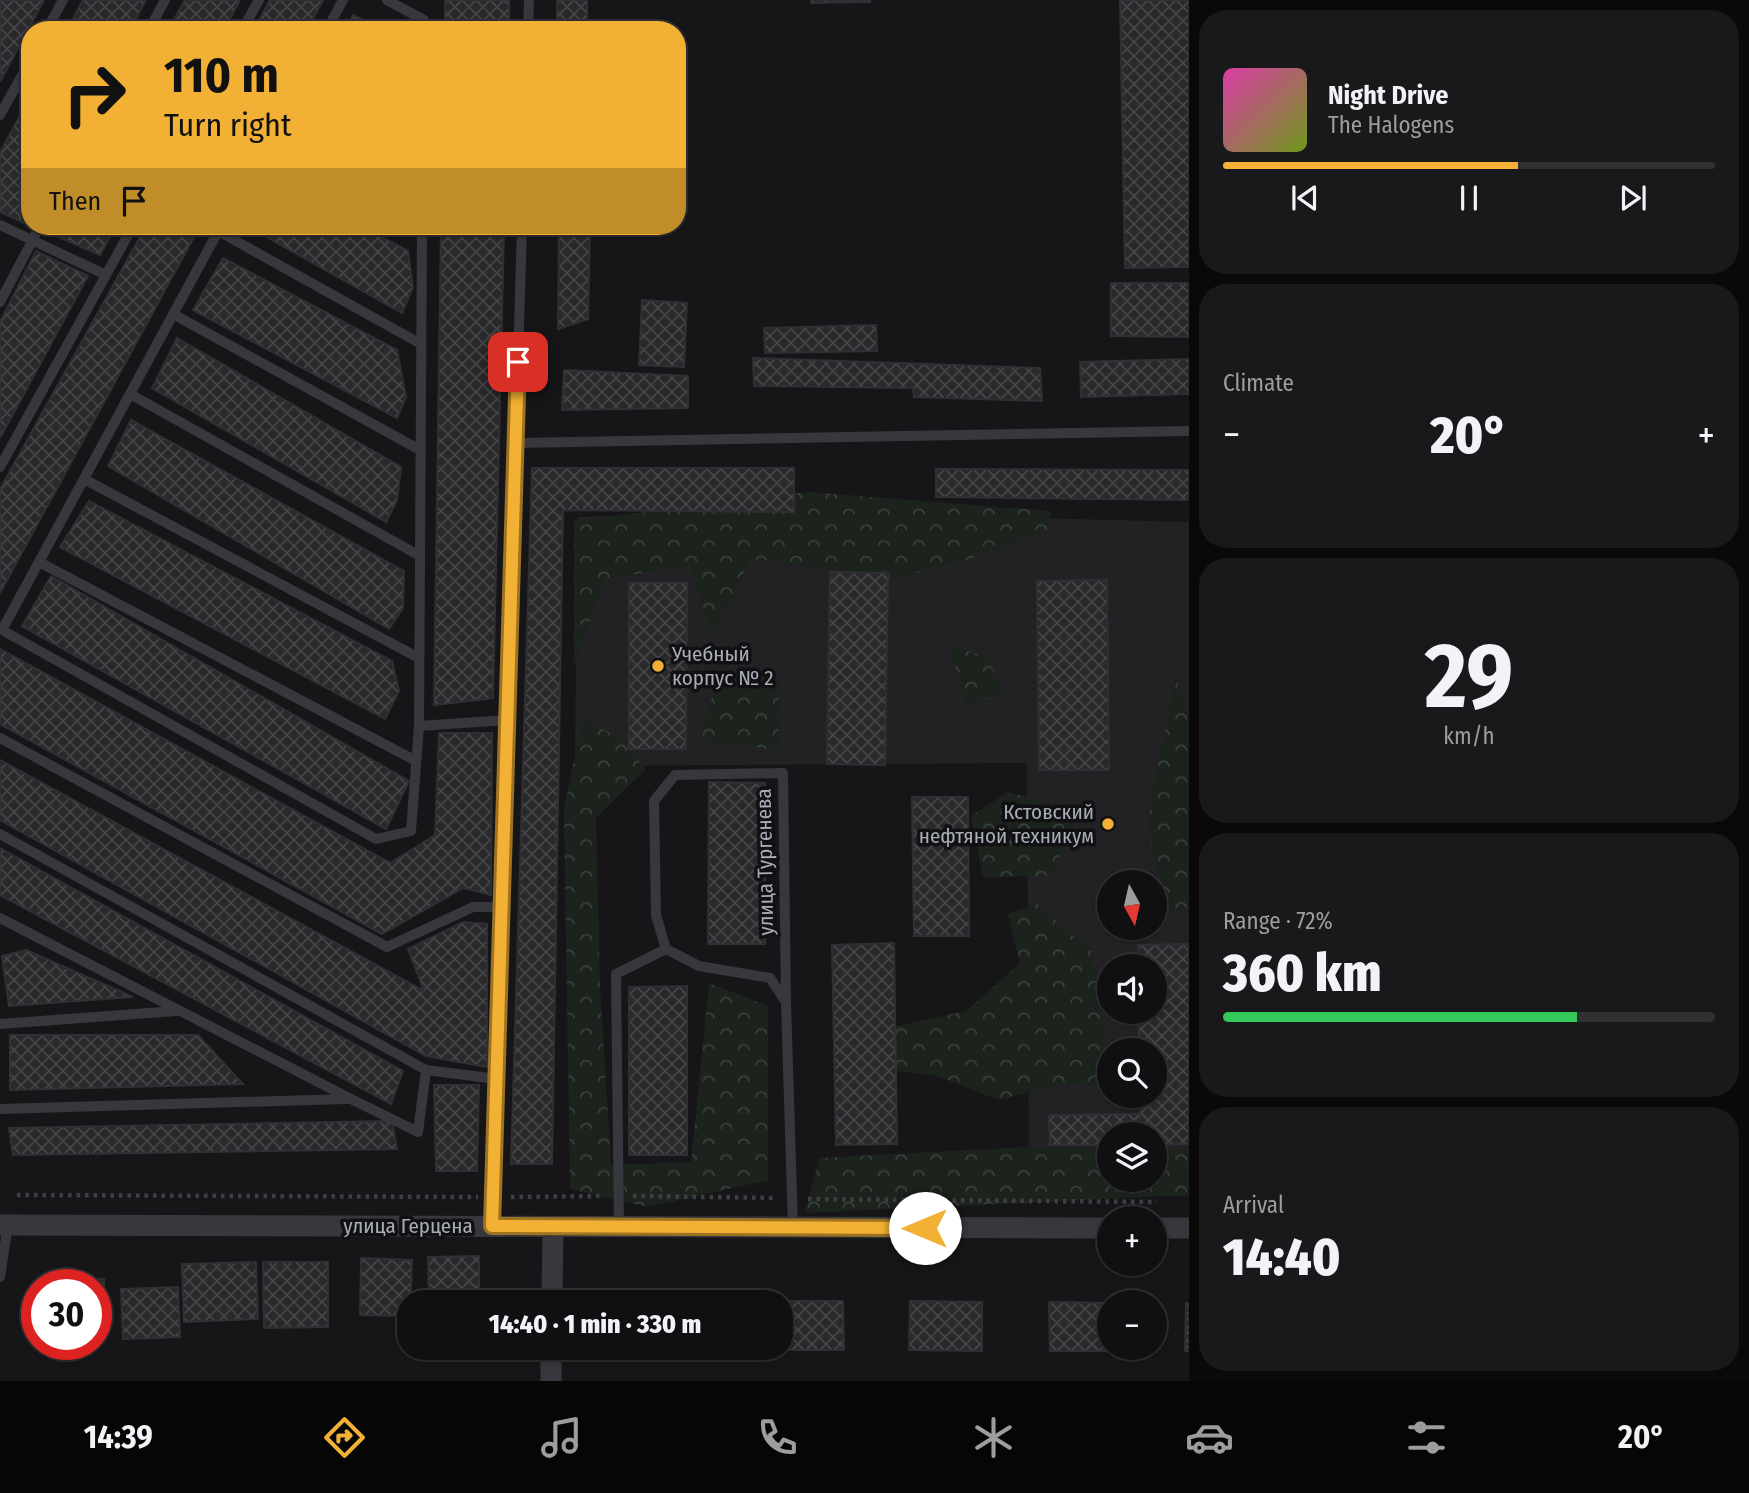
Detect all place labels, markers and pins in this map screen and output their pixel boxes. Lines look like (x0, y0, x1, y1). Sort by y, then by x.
pin (488, 332, 548, 392)
place label: Учебный корпус № 2 (671, 641, 774, 691)
marker: Учебный корпус № 2 (650, 658, 666, 674)
place label: Кстовский нефтяной техникум (919, 799, 1094, 849)
marker: Кстовский нефтяной техникум (1100, 816, 1116, 832)

